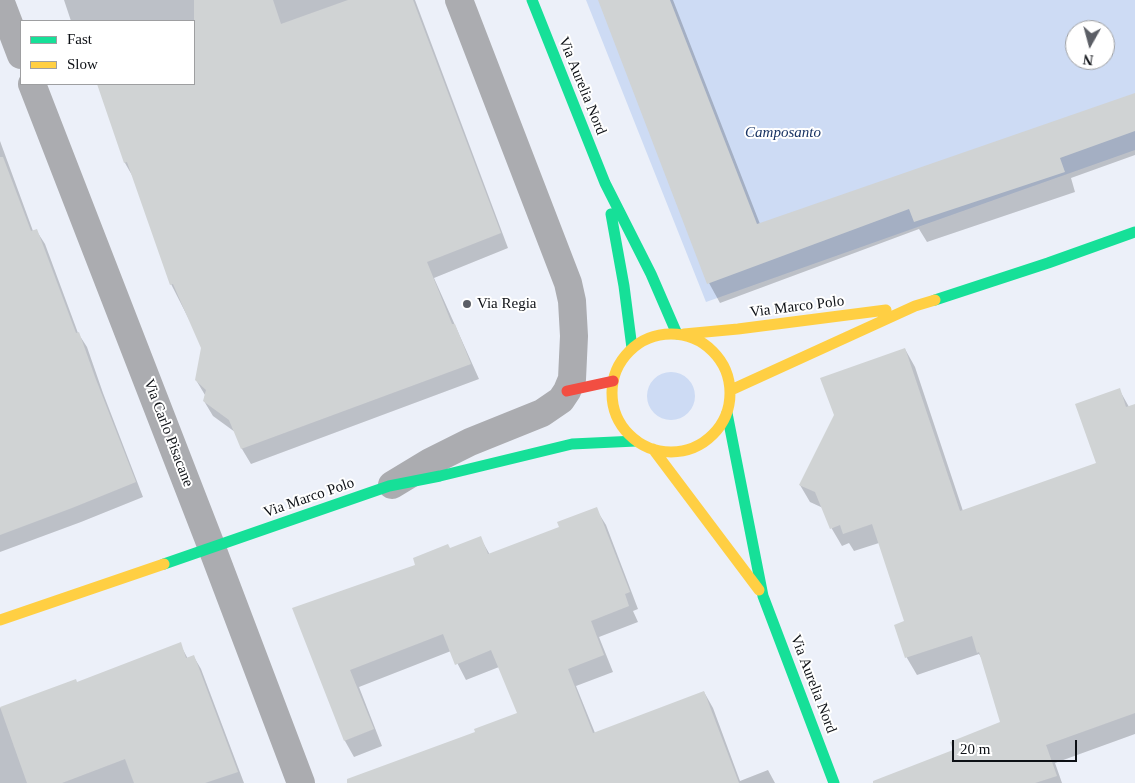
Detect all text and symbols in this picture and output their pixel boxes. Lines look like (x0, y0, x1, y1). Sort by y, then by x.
legend (20, 20, 195, 85)
north arrow (1065, 20, 1115, 70)
text: Fast (67, 31, 92, 47)
street label: Via Aurelia Nord (554, 34, 610, 138)
text: N (1082, 51, 1094, 67)
text: Slow (67, 56, 98, 72)
park label: Camposanto (745, 124, 821, 142)
street label: Via Marco Polo (749, 292, 845, 322)
place label: Via Regia (477, 295, 536, 313)
marker: Via Regia (461, 298, 473, 310)
street label: Via Carlo Pisacane (139, 377, 197, 489)
street label: Via Marco Polo (261, 474, 357, 522)
street label: Via Aurelia Nord (786, 632, 840, 736)
scale bar (955, 730, 1080, 762)
text: 20 m (960, 741, 990, 757)

